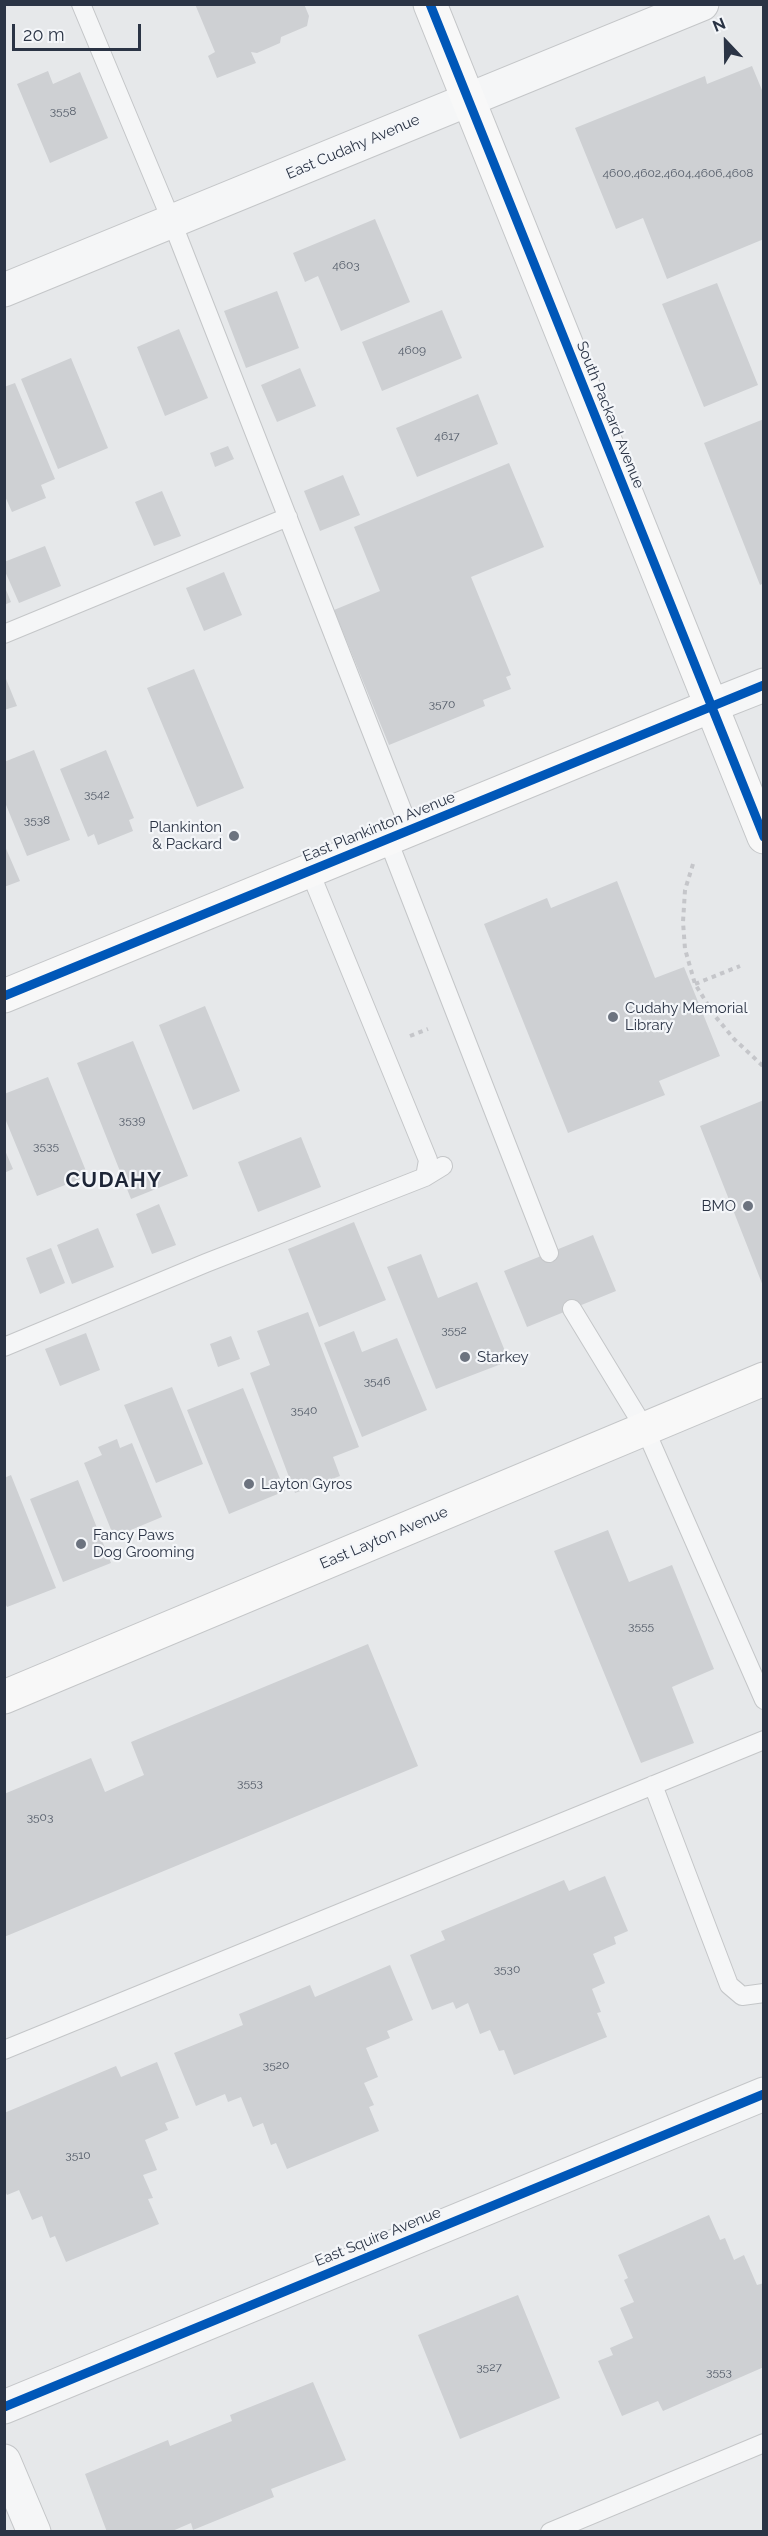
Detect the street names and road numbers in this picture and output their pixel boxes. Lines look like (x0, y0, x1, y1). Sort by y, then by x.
street label: East Cudahy Avenue (284, 111, 422, 183)
street label: South Packard Avenue (572, 339, 648, 491)
street label: East Plankinton Avenue (300, 788, 458, 866)
street label: East Layton Avenue (317, 1503, 451, 1573)
street label: East Squire Avenue (312, 2204, 444, 2270)

